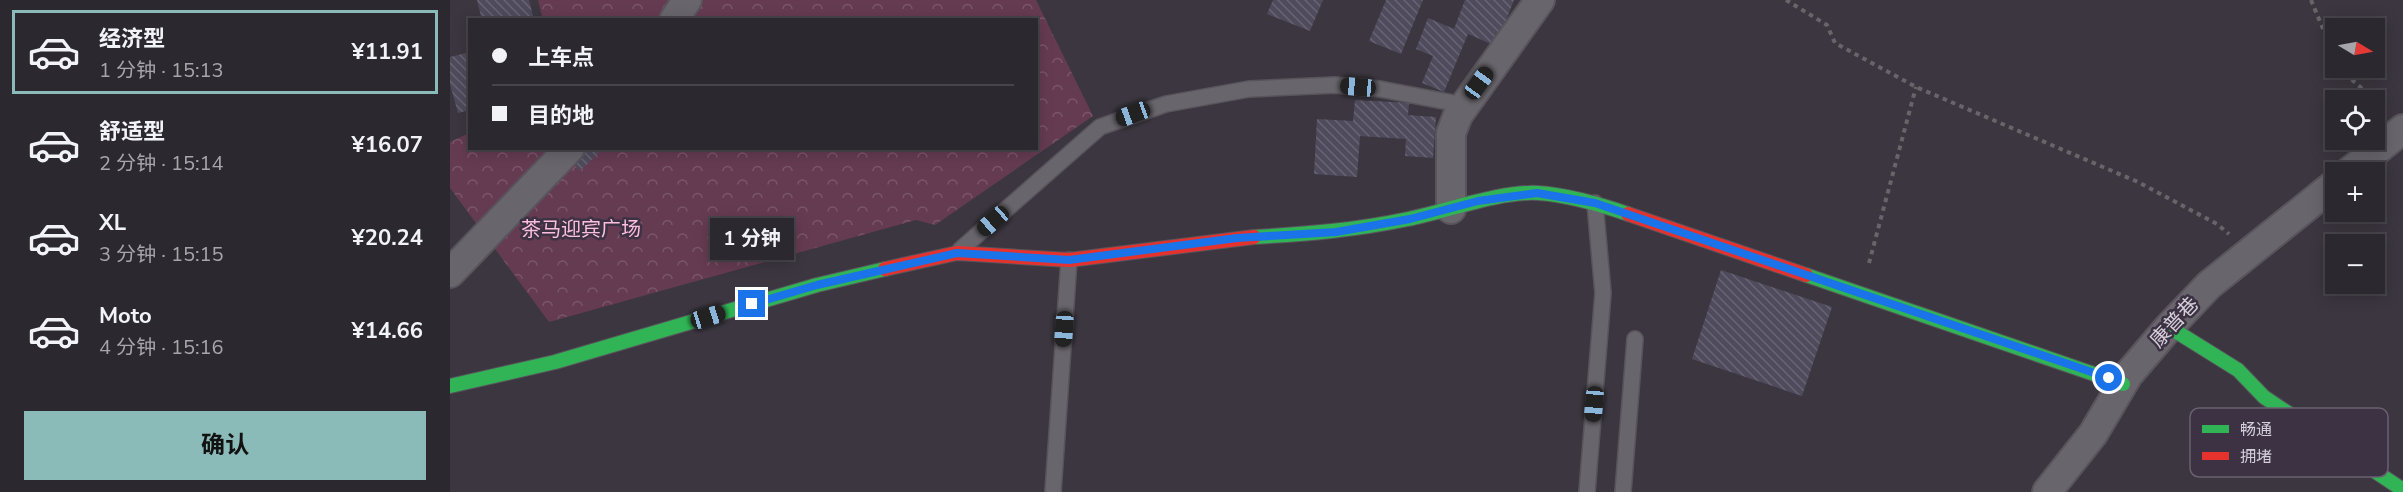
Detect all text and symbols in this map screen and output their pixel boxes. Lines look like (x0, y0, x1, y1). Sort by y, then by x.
north arrow (2325, 18, 2385, 78)
map controls (2325, 18, 2385, 294)
text: 经济型 (99, 24, 165, 54)
icon: car (27, 25, 81, 79)
text: ¥11.91 (352, 37, 423, 67)
text: 上车点 (528, 43, 594, 73)
text: 1 分钟 · 15:13 (99, 57, 224, 84)
car (1461, 63, 1497, 103)
car (1339, 76, 1377, 98)
button: locate (2325, 90, 2385, 150)
car (1113, 99, 1153, 129)
text: 目的地 (528, 101, 594, 131)
text: 舒适型 (99, 117, 165, 147)
icon: car (27, 118, 81, 172)
text: ¥16.07 (352, 130, 423, 160)
text: 2 分钟 · 15:14 (99, 150, 224, 177)
button: + (2325, 162, 2385, 222)
car (974, 202, 1012, 240)
text: XL (99, 208, 126, 238)
icon: car (27, 211, 81, 265)
park label: 茶马迎宾广场 (521, 216, 641, 243)
callout: 1 分钟 (710, 217, 794, 259)
text: ¥20.24 (352, 223, 423, 253)
text: 1 分钟 (723, 225, 781, 252)
button: − (2325, 234, 2385, 294)
text: 3 分钟 · 15:15 (99, 241, 224, 268)
route end (738, 290, 765, 317)
street label: 康普巷 (2144, 291, 2205, 353)
text: Moto (99, 301, 152, 331)
car (688, 303, 728, 331)
icon: car (27, 304, 81, 358)
car (1054, 310, 1074, 348)
text: ¥14.66 (352, 316, 423, 346)
text: 4 分钟 · 15:16 (99, 334, 224, 361)
route start (2095, 364, 2122, 391)
car (1583, 385, 1605, 423)
legend (2190, 408, 2388, 477)
button: 确认 (24, 411, 426, 480)
text: 畅通 (2240, 419, 2272, 441)
text: 拥堵 (2240, 446, 2272, 468)

